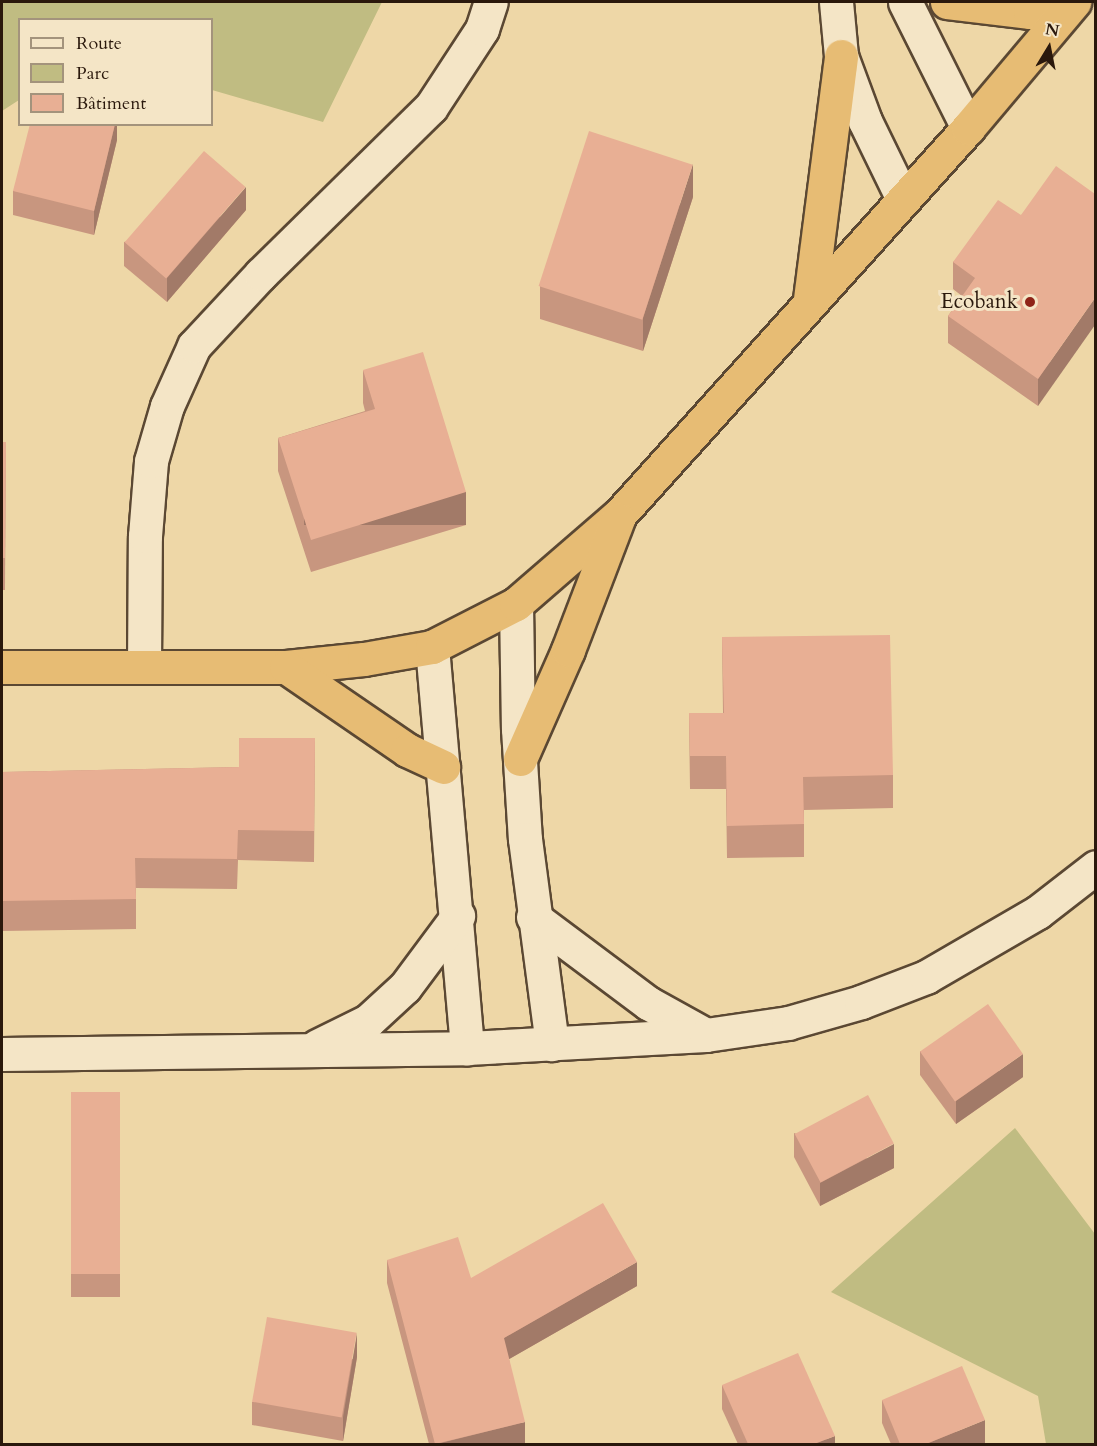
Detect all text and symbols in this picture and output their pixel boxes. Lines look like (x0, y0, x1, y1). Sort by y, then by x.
legend (18, 18, 213, 126)
north arrow (1019, 18, 1079, 78)
text: N (1043, 18, 1061, 42)
text: Route (76, 31, 122, 56)
text: Parc (76, 61, 109, 86)
text: Bâtiment (76, 91, 146, 116)
place label: Ecobank (941, 289, 1018, 315)
marker: Ecobank (1023, 295, 1037, 309)

